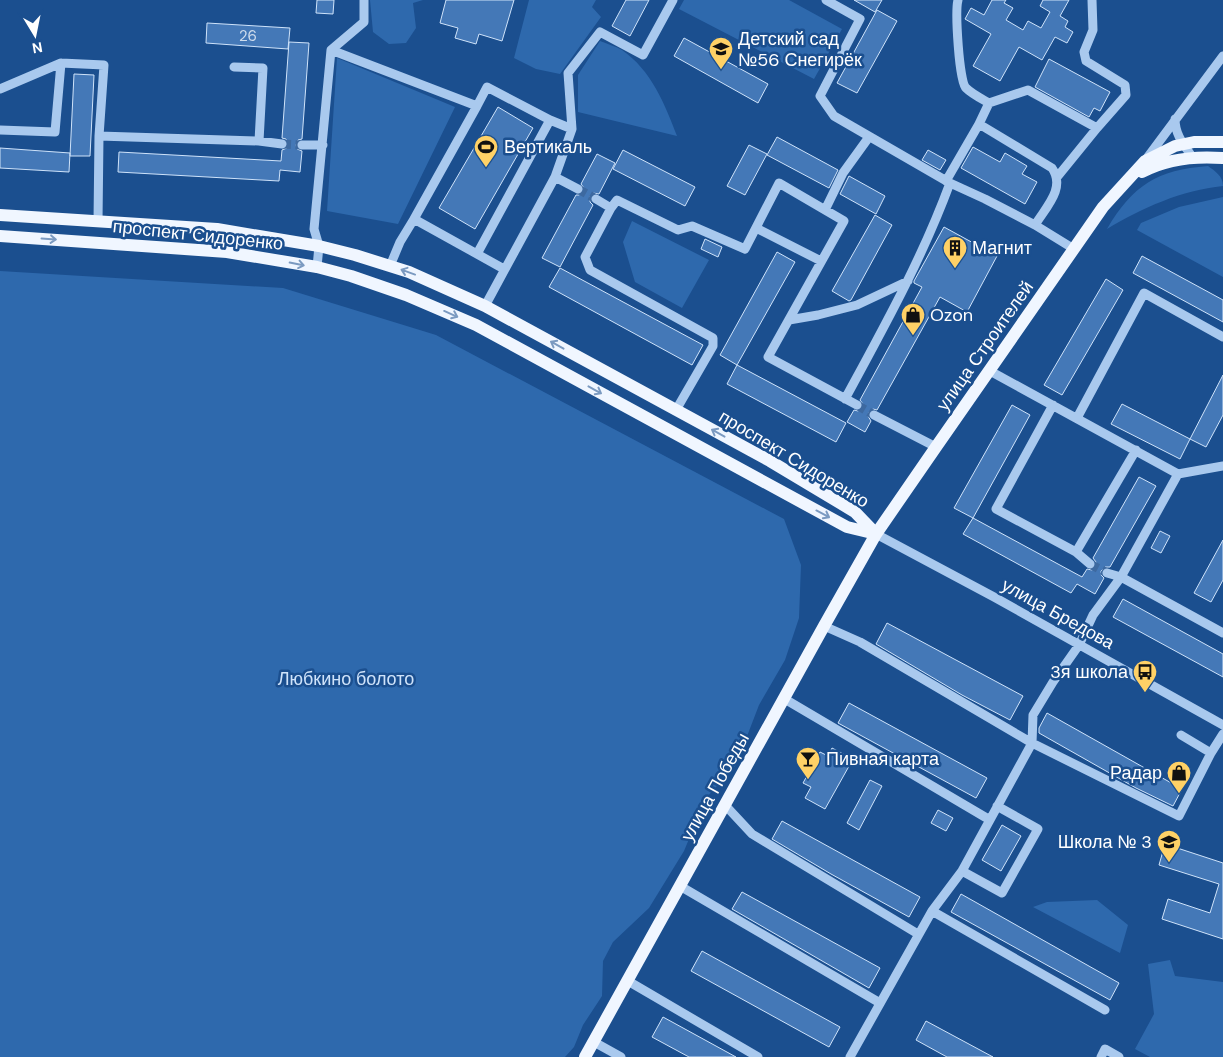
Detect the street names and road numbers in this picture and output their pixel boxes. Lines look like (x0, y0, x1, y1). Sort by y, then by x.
street label: проспект Сидоренко (112, 214, 284, 256)
street label: улица Строителей (931, 276, 1039, 416)
street label: проспект Сидоренко (714, 405, 874, 513)
street label: улица Бредова (997, 573, 1120, 655)
street label: улица Победы (675, 729, 755, 845)

